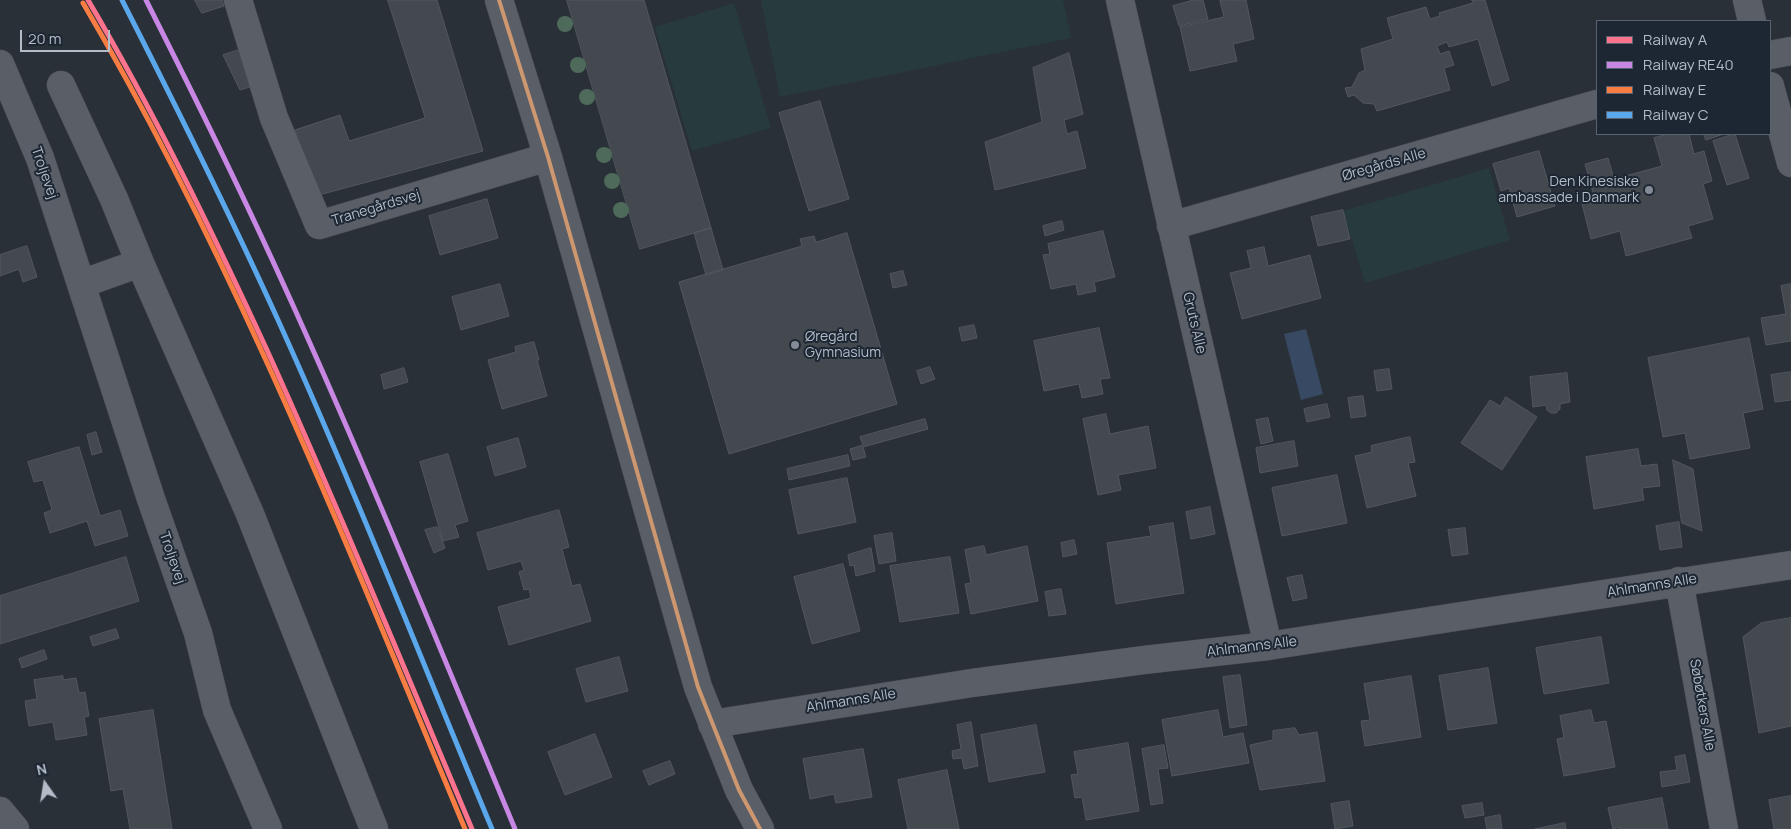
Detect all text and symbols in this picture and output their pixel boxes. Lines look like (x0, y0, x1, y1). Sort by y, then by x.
scale bar (22, 20, 112, 52)
legend (1596, 20, 1771, 135)
text: 20 m (28, 28, 61, 49)
text: Railway A (1643, 29, 1707, 50)
text: Railway RE40 (1643, 54, 1734, 75)
text: Railway E (1643, 79, 1706, 100)
text: Railway C (1643, 104, 1708, 125)
street label: Troljevej (27, 145, 61, 201)
street label: Øregårds Alle (1340, 145, 1428, 185)
place label: Den Kinesiske ambassade i Danmark (1498, 174, 1639, 206)
marker: Den Kinesiske ambassade i Danmark (1643, 184, 1655, 196)
street label: Tranegårdsvej (330, 187, 422, 229)
street label: Gruts Alle (1179, 291, 1209, 355)
place label: Øregård Gymnasium (805, 329, 881, 362)
marker: Øregård Gymnasium (789, 339, 801, 351)
street label: Troljevej (155, 530, 189, 586)
street label: Ahlmanns Alle (1606, 571, 1698, 601)
street label: Ahlmanns Alle (1206, 633, 1298, 661)
street label: Søbøtkers Alle (1686, 658, 1718, 752)
street label: Ahlmanns Alle (805, 686, 897, 716)
north arrow (20, 759, 70, 809)
text: N (34, 759, 49, 779)

